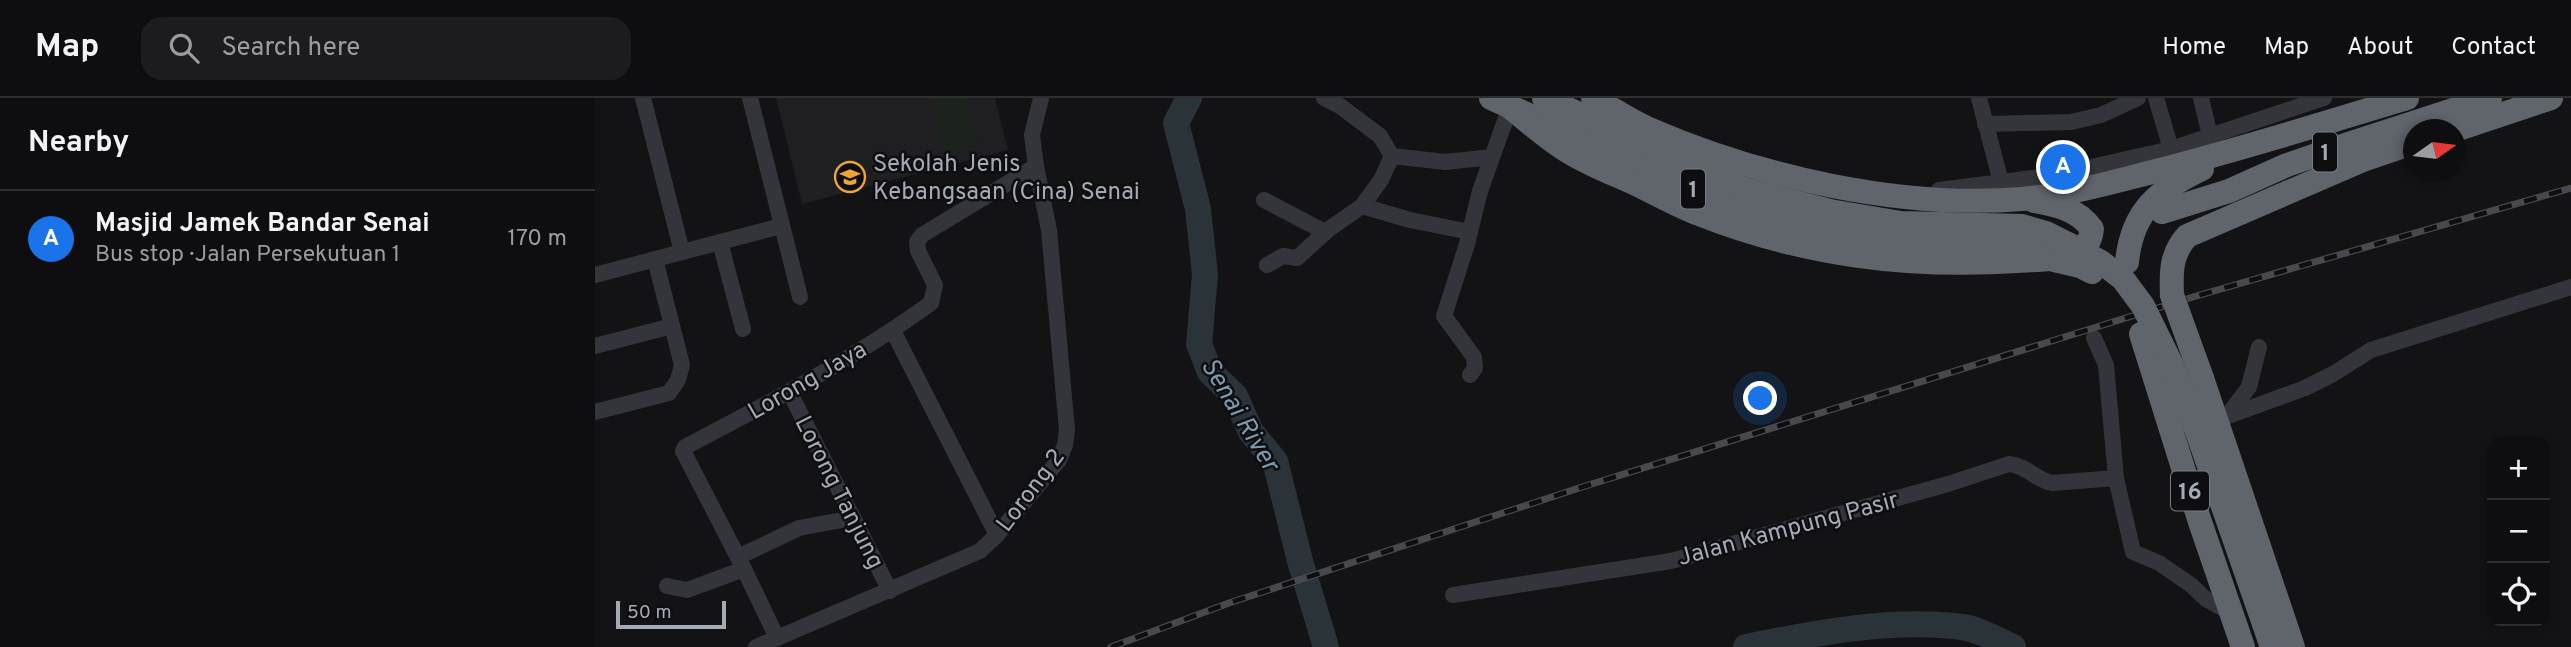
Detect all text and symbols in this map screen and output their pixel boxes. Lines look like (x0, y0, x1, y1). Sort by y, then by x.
search box (141, 17, 631, 80)
text: Map (35, 27, 99, 69)
icon: search (165, 29, 203, 67)
text: Search here (221, 32, 360, 65)
text: Home (2162, 33, 2226, 63)
text: Map (2264, 33, 2309, 63)
text: About (2347, 33, 2413, 63)
text: Contact (2451, 33, 2536, 63)
north arrow (2403, 119, 2466, 182)
text: Nearby (28, 125, 129, 162)
road number: 1 (2313, 132, 2337, 172)
pin: A (2040, 141, 2086, 193)
place label: Sekolah Jenis Kebangsaan (Cina) Senai (873, 150, 1140, 208)
school or university icon: Sekolah Jenis Kebangsaan (Cina) Senai (833, 160, 867, 194)
road number: 1 (1681, 170, 1705, 208)
text: Masjid Jamek Bandar Senai (95, 208, 430, 241)
text: A (43, 225, 59, 254)
text: 170 m (508, 225, 567, 254)
text: Bus stop · Jalan Persekutuan 1 (95, 241, 400, 270)
street label: Lorong Jaya (743, 336, 873, 428)
water label: Senai River (1192, 352, 1287, 480)
your location (1743, 381, 1777, 415)
street label: Lorong Tanjung (787, 411, 890, 574)
map controls (2487, 437, 2550, 626)
button: + (2487, 437, 2550, 500)
street label: Lorong 2 (991, 444, 1073, 539)
road number: 16 (2171, 472, 2209, 510)
street label: Jalan Kampung Pasir (1675, 486, 1902, 574)
button: − (2487, 500, 2550, 563)
button: locate (2487, 563, 2550, 626)
scale bar (616, 598, 726, 630)
text: 50 m (627, 601, 672, 625)

